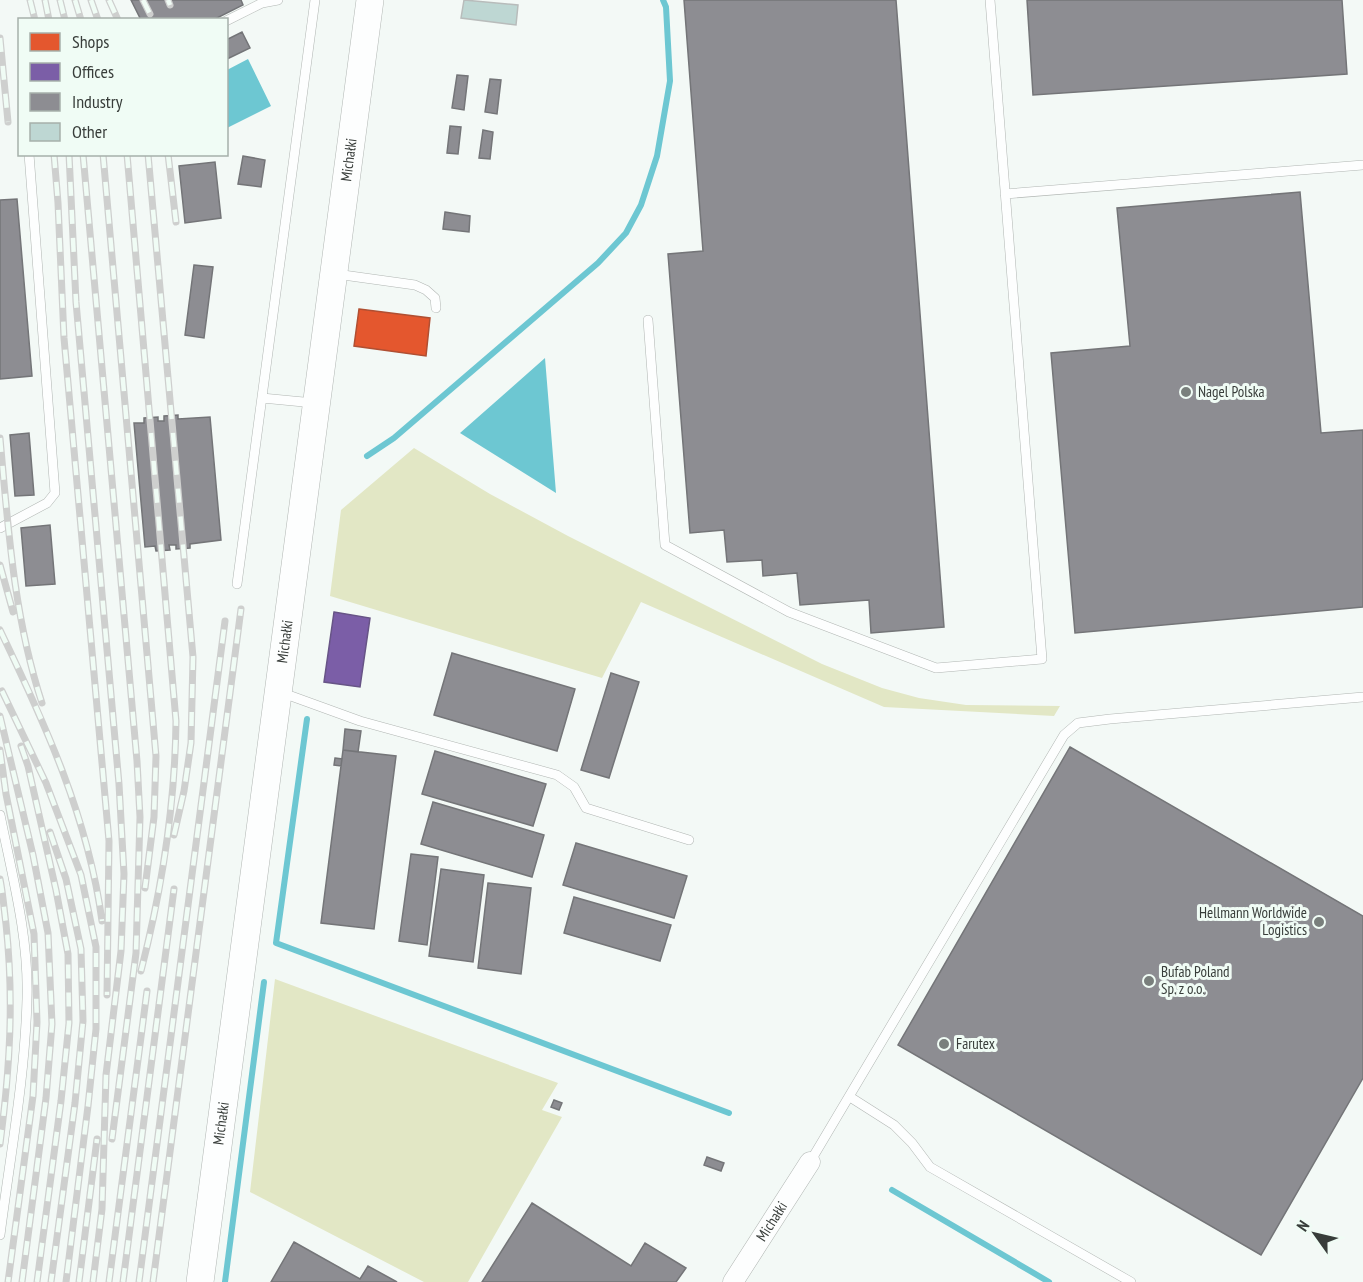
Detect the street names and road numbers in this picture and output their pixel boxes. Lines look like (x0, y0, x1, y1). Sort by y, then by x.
street label: Michałki (336, 137, 361, 183)
street label: Michałki (272, 619, 297, 664)
street label: Michałki (208, 1101, 233, 1146)
street label: Michałki (752, 1198, 791, 1245)

